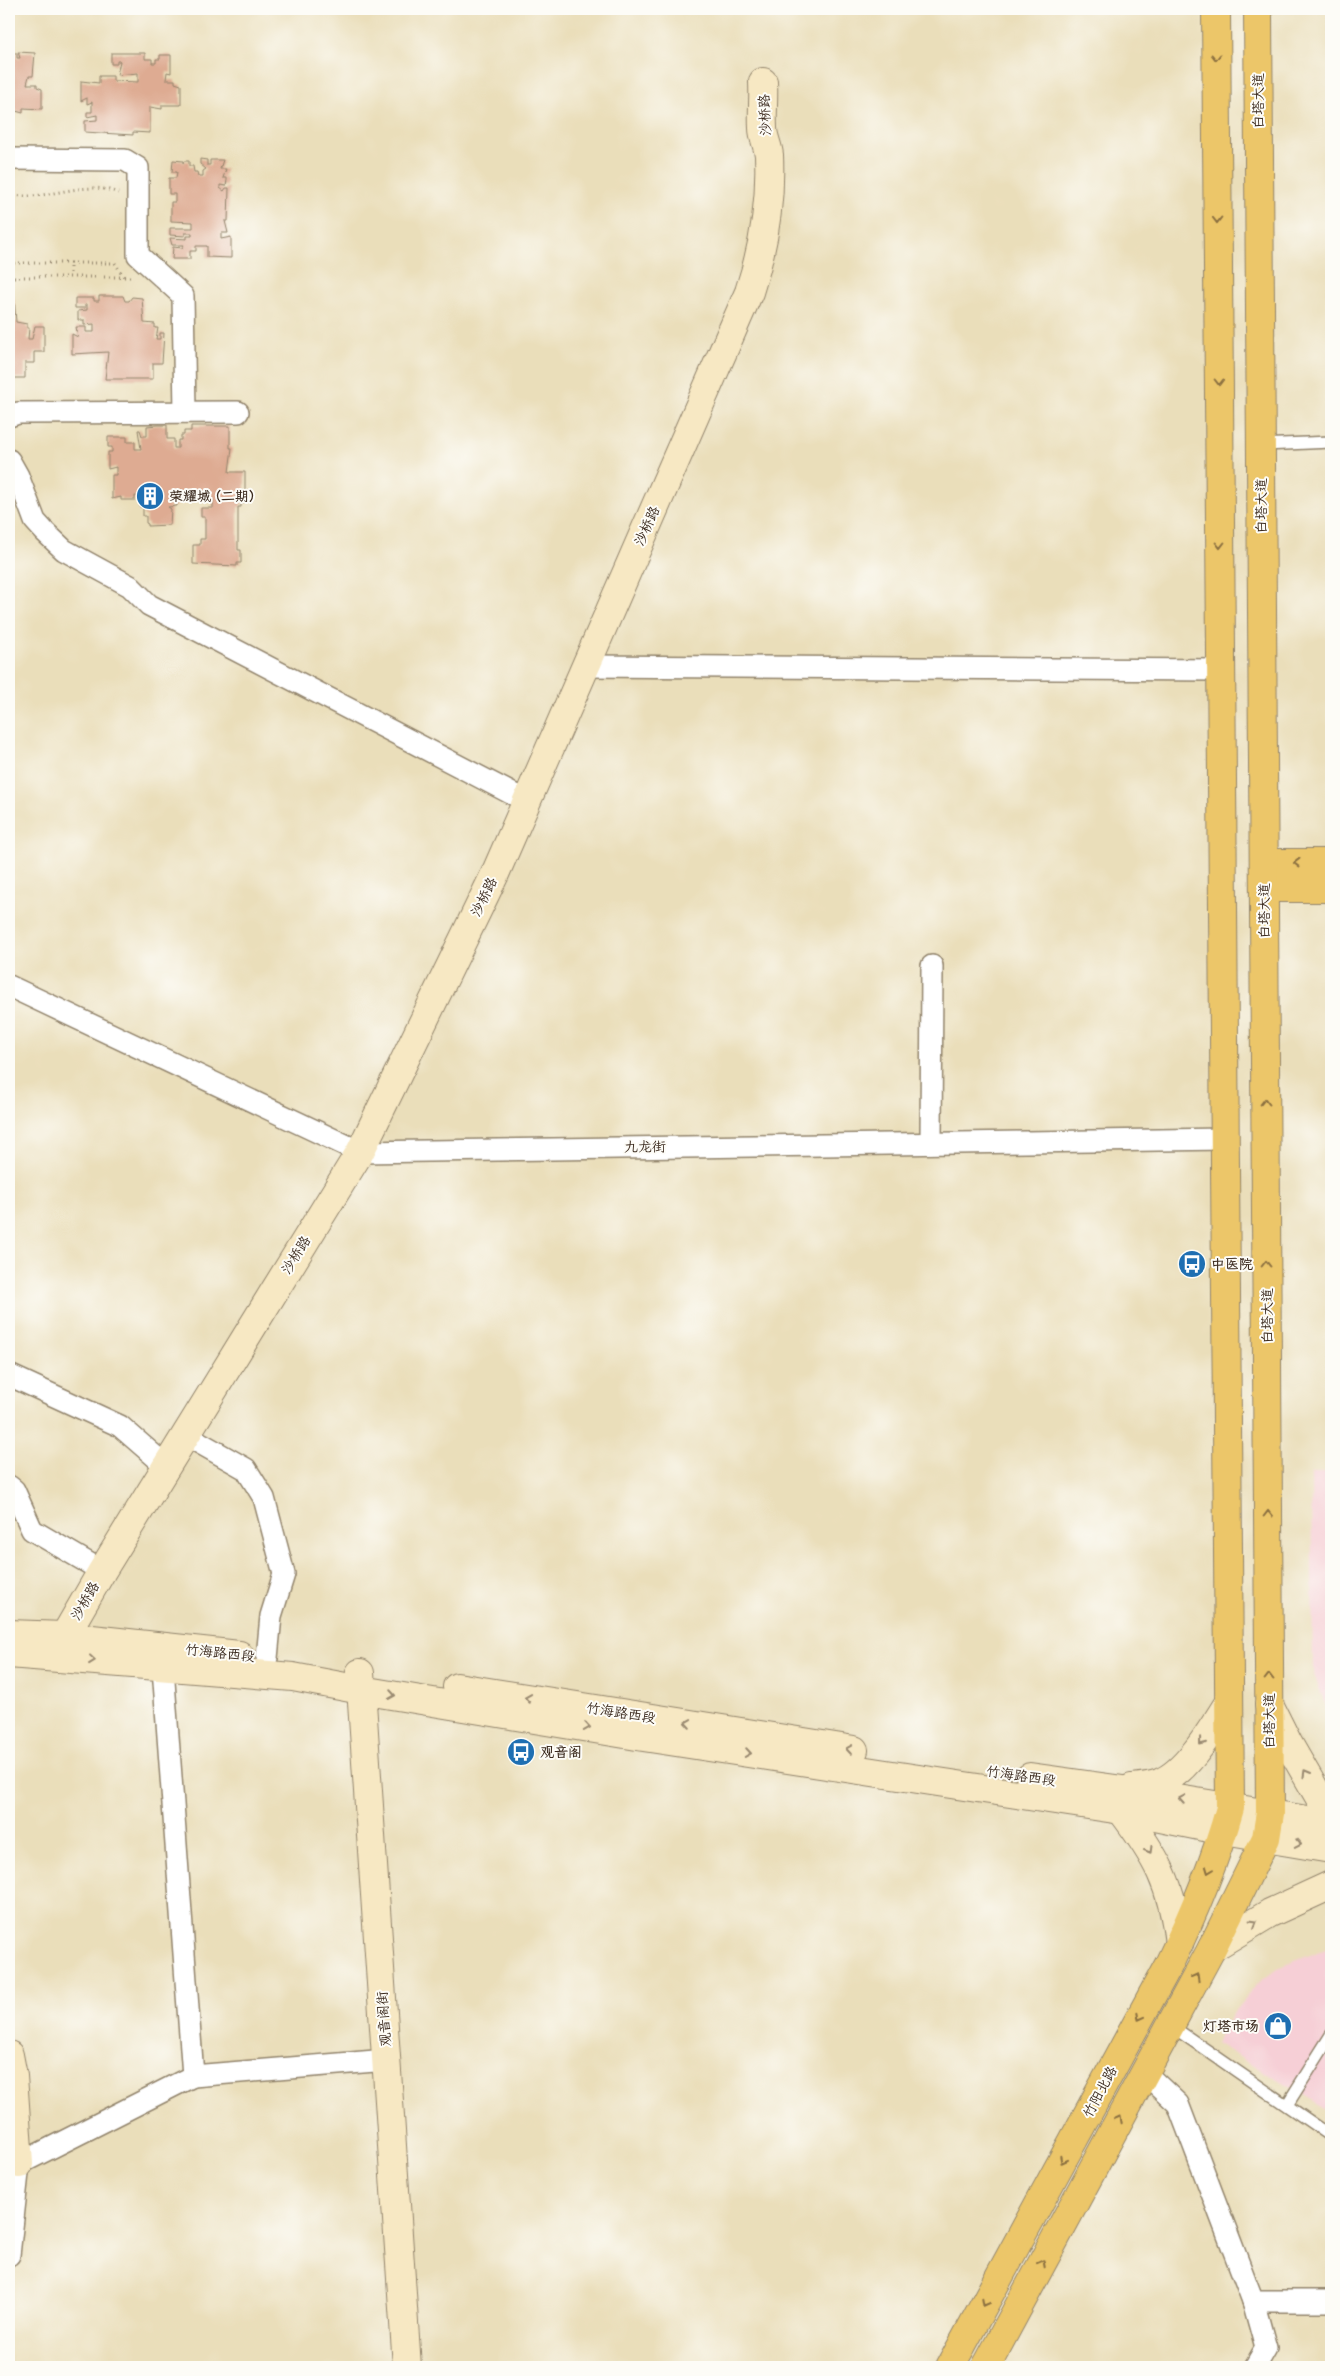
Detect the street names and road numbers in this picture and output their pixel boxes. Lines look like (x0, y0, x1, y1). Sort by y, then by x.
street label: 白塔大道 (1250, 73, 1267, 129)
street label: 沙桥路 (755, 94, 775, 136)
street label: 白塔大道 (1253, 478, 1270, 534)
street label: 沙桥路 (631, 503, 663, 549)
street label: 沙桥路 (467, 874, 501, 920)
street label: 白塔大道 (1256, 883, 1273, 939)
street label: 九龙街 (624, 1138, 666, 1156)
street label: 沙桥路 (278, 1233, 314, 1277)
street label: 白塔大道 (1259, 1288, 1276, 1344)
street label: 沙桥路 (67, 1579, 103, 1623)
street label: 竹海路西段 (184, 1641, 256, 1665)
street label: 白塔大道 (1261, 1693, 1278, 1749)
street label: 竹海路西段 (585, 1699, 657, 1727)
street label: 竹海路西段 (985, 1763, 1057, 1789)
street label: 观音阁街 (374, 1990, 394, 2048)
street label: 竹阳北路 (1079, 2063, 1121, 2121)

